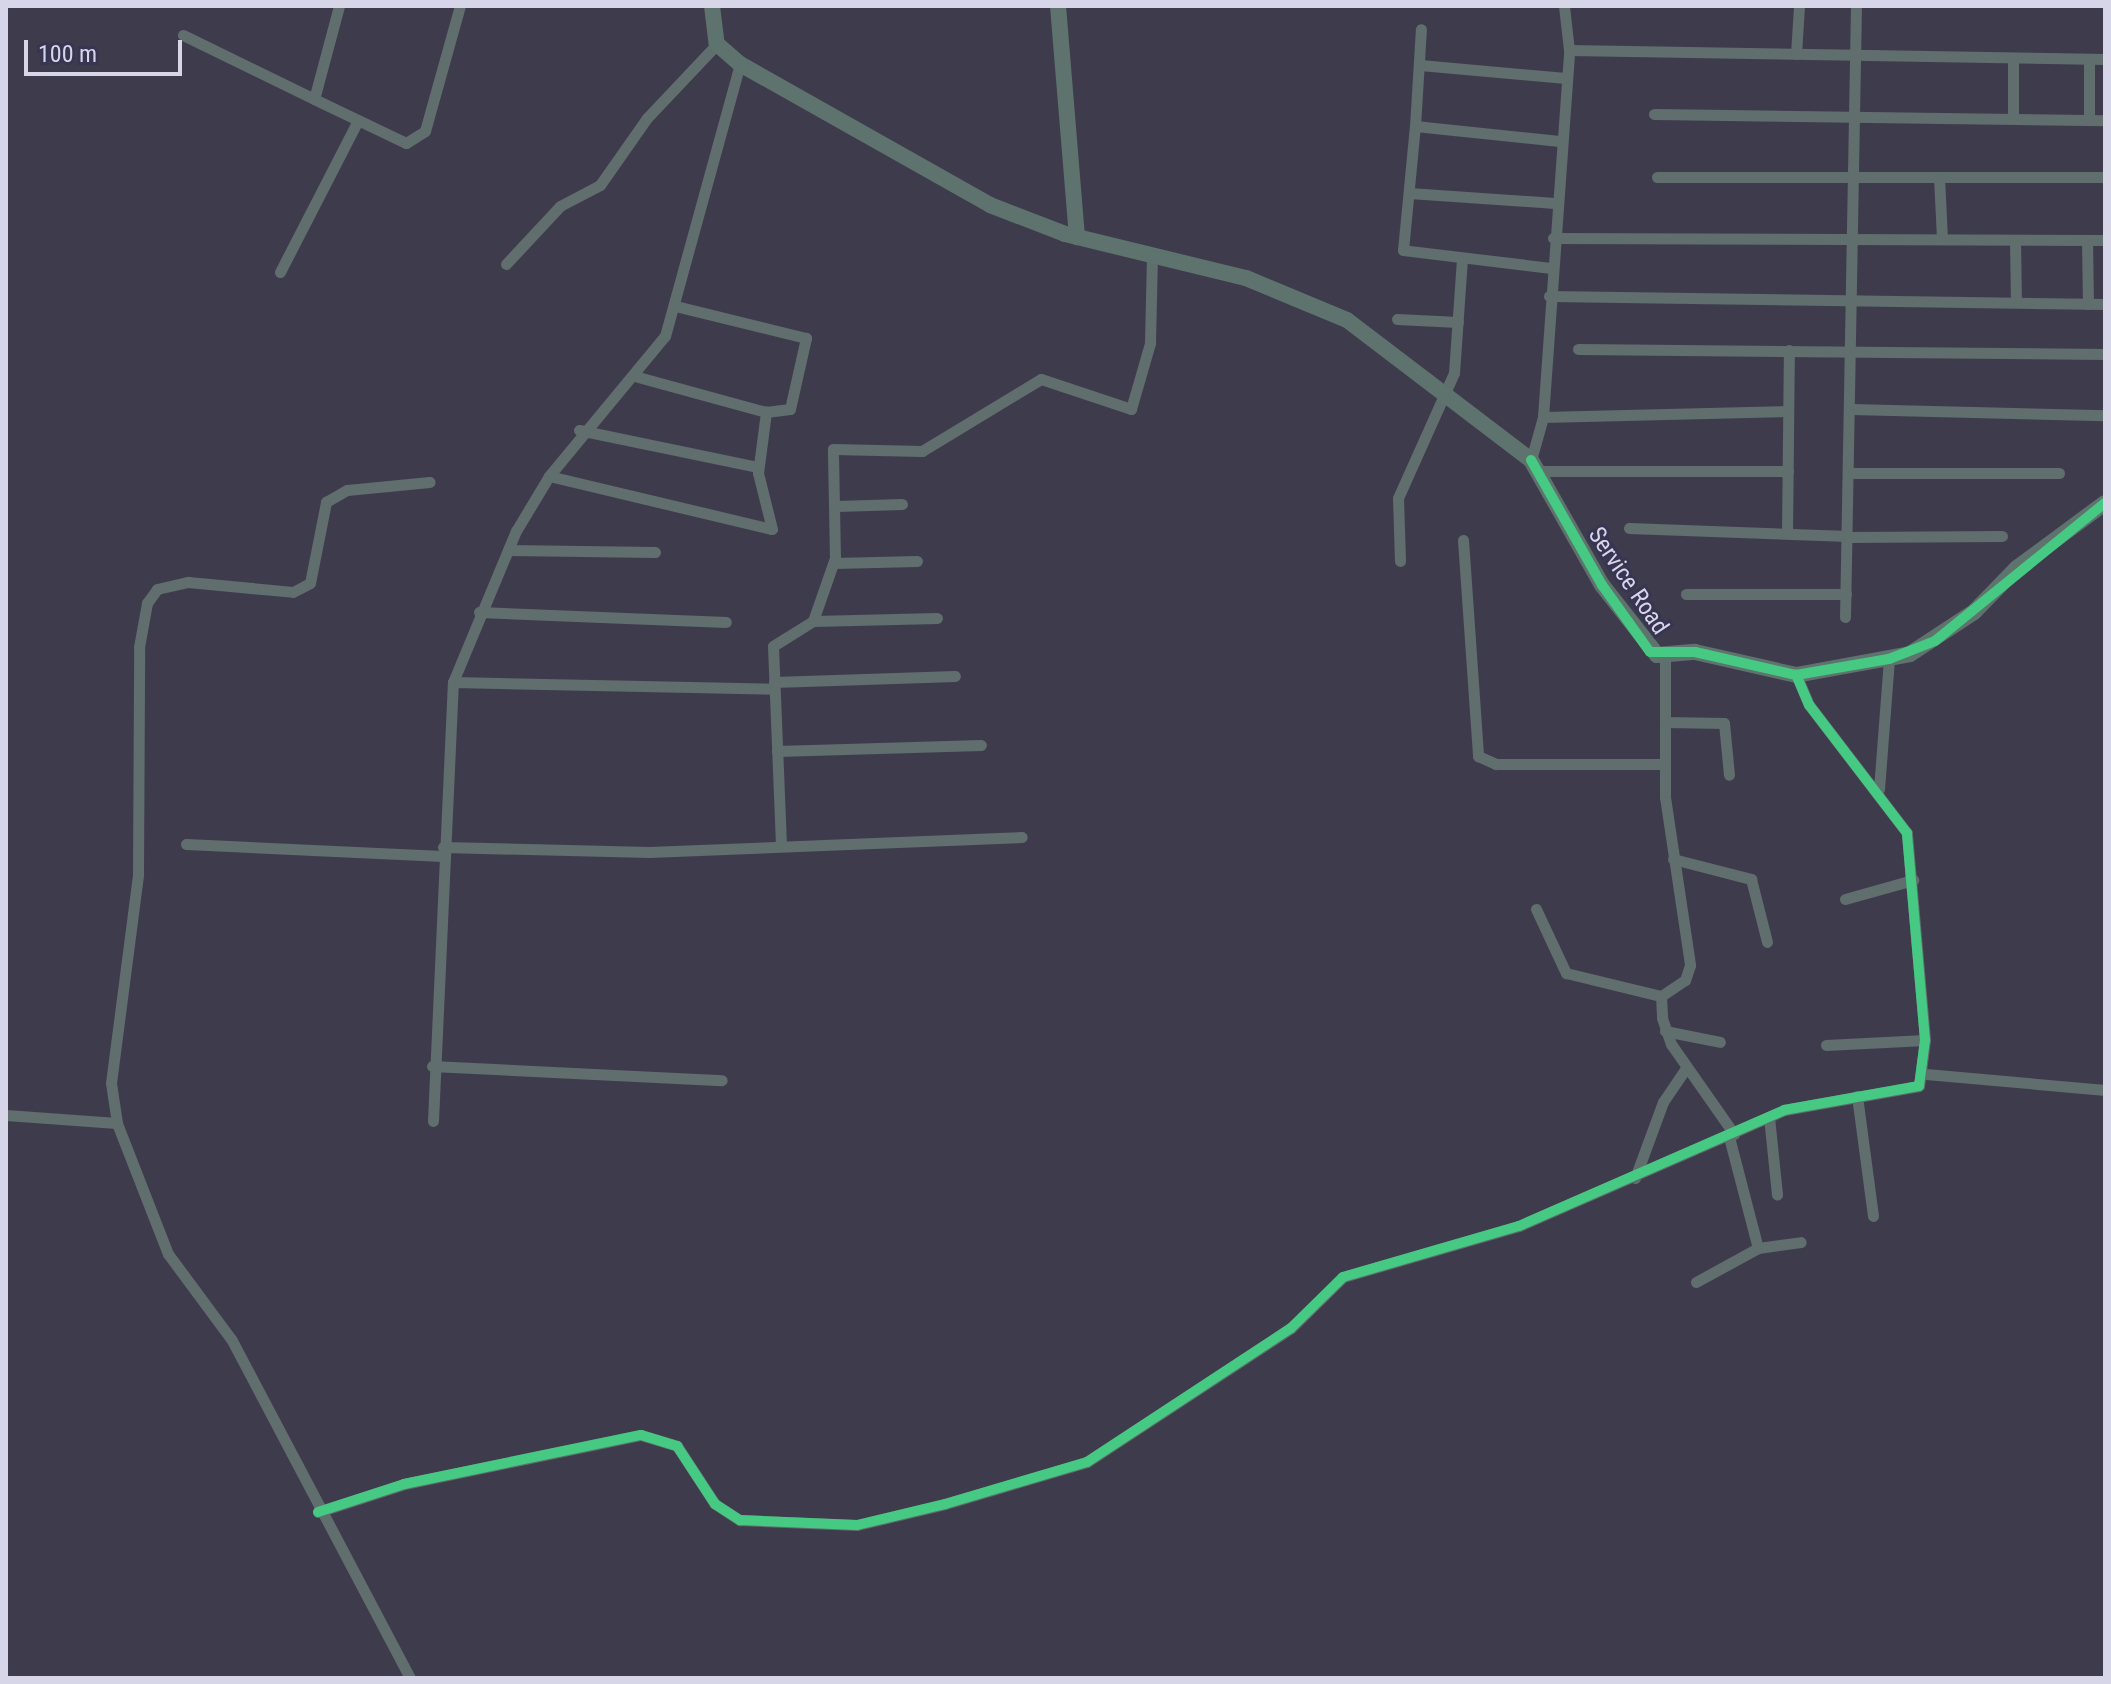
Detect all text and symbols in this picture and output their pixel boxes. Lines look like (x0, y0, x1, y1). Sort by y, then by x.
scale bar (28, 24, 186, 74)
text: 100 m (38, 40, 97, 68)
street label: Service Road (1582, 522, 1674, 640)

